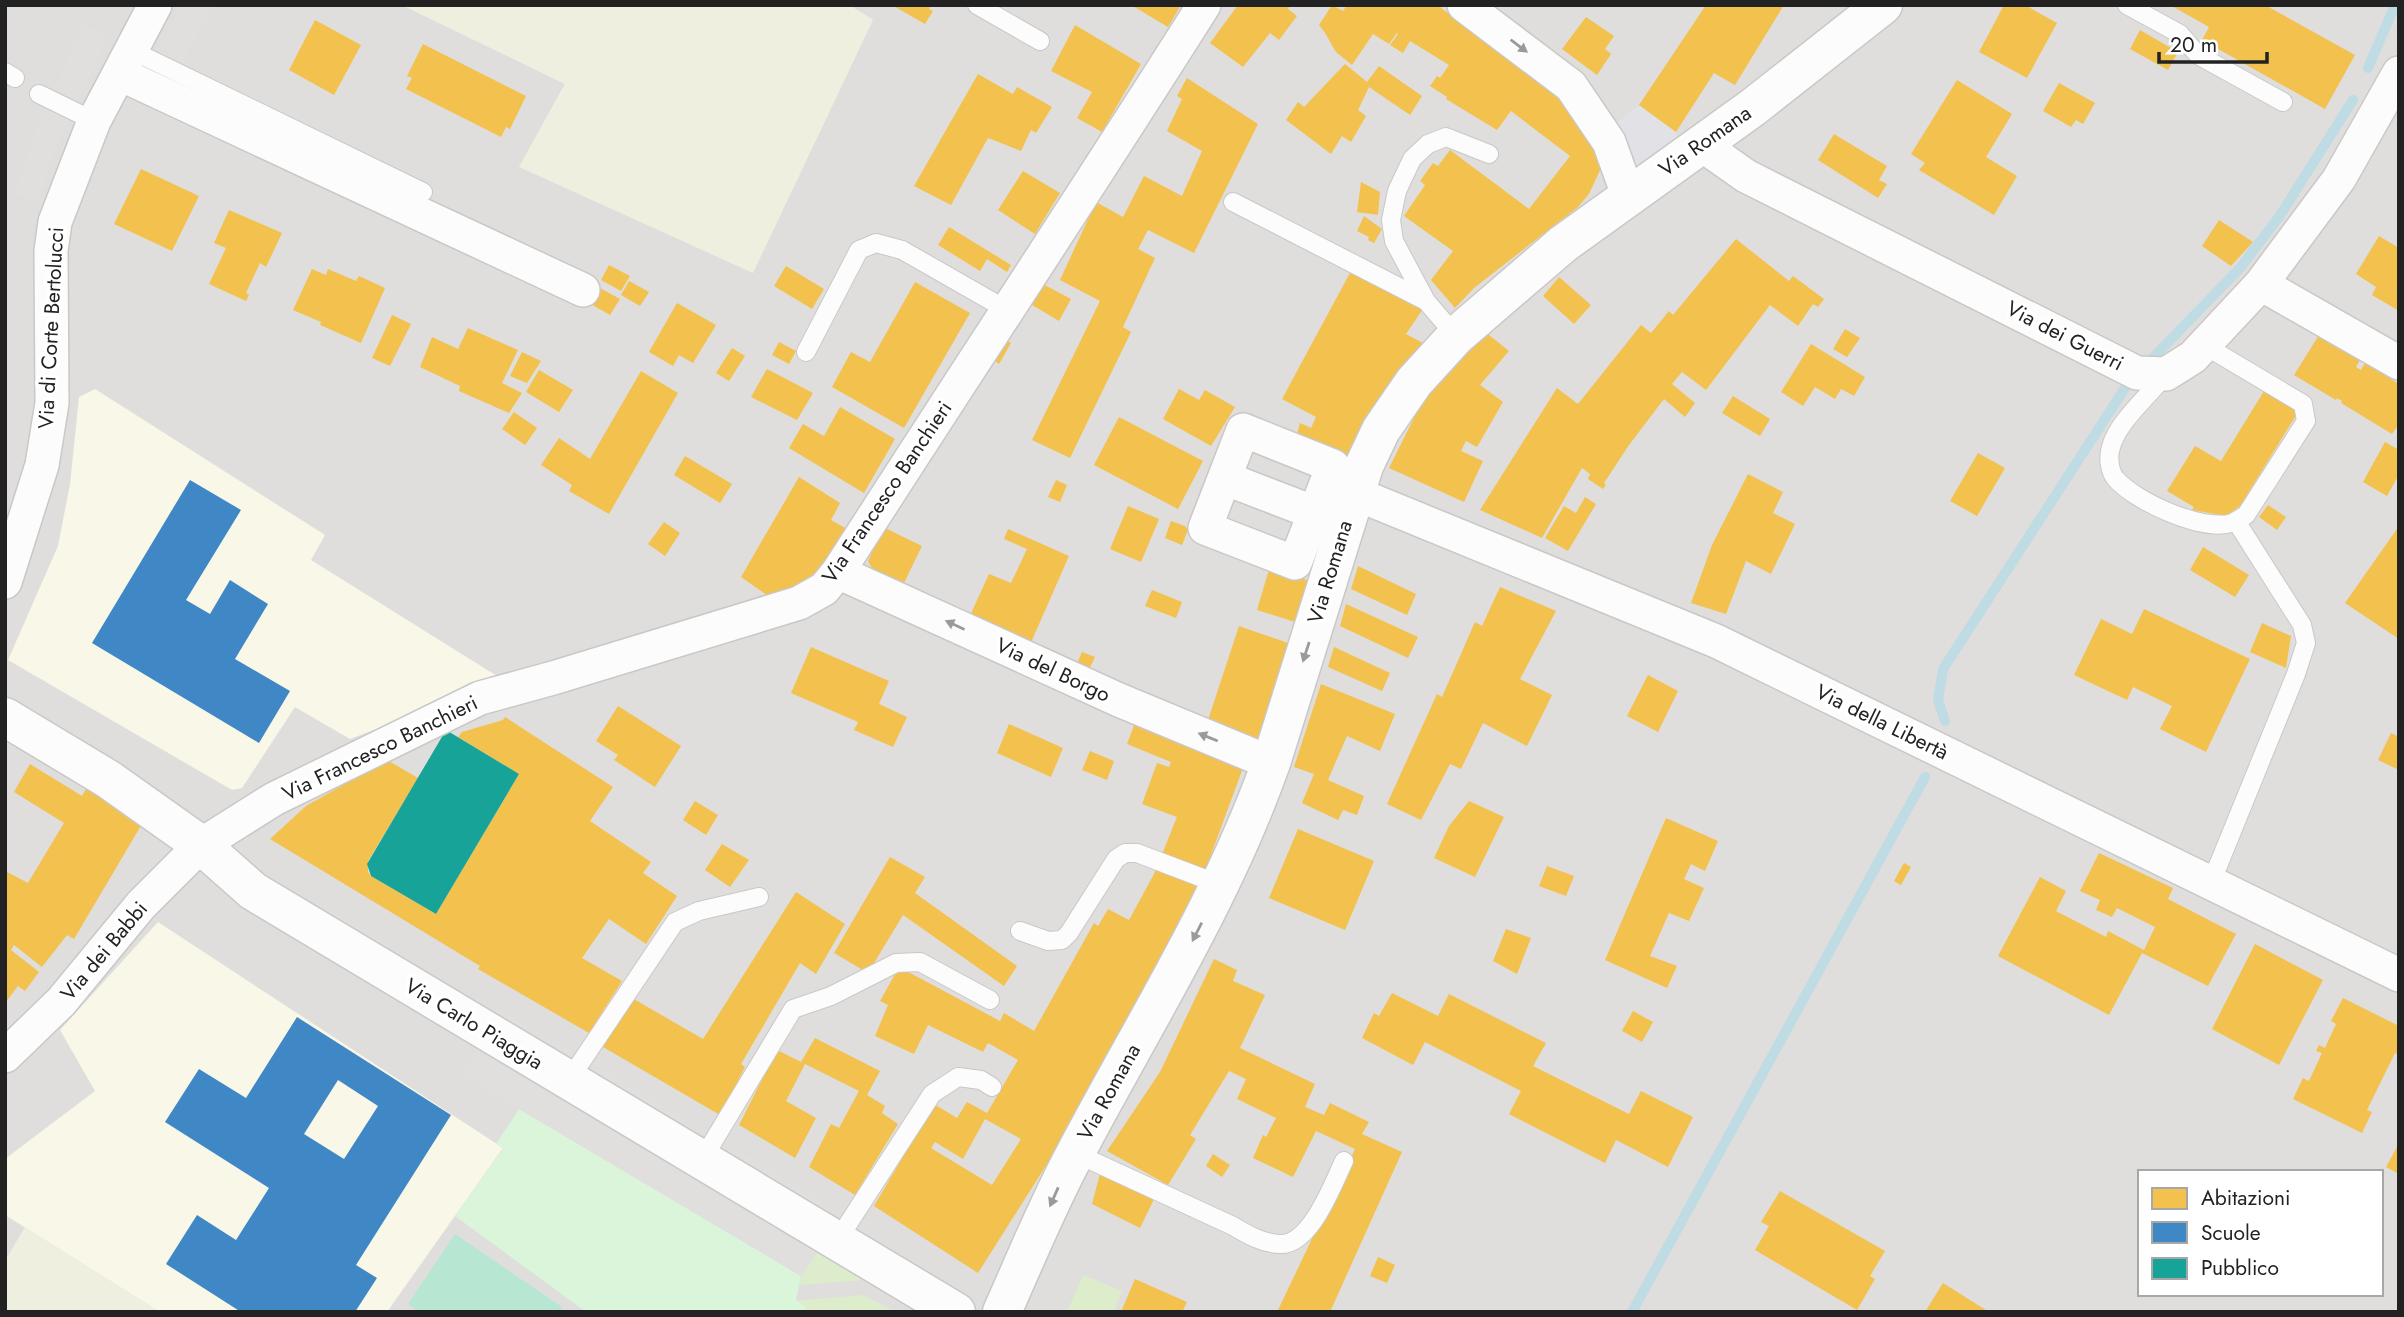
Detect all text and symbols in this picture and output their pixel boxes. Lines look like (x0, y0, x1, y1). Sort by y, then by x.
scale bar (2159, 21, 2268, 65)
text: 20 m (2170, 30, 2217, 60)
one-way arrow (1509, 39, 1527, 54)
street label: Via Romana (1653, 98, 1757, 184)
street label: Via di Corte Bertolucci (31, 226, 71, 430)
street label: Via dei Guerri (2001, 294, 2129, 378)
street label: Via Francesco Banchieri (815, 395, 959, 589)
street label: Via Romana (1300, 517, 1360, 627)
one-way arrow (945, 619, 965, 631)
street label: Via del Borgo (991, 630, 1115, 710)
one-way arrow (1300, 642, 1311, 663)
street label: Via della Libertà (1810, 677, 1954, 767)
street label: Via Francesco Banchieri (277, 688, 483, 808)
one-way arrow (1197, 731, 1218, 742)
street label: Via dei Babbi (53, 895, 155, 1007)
one-way arrow (1191, 922, 1203, 942)
street label: Via Carlo Piaggia (399, 971, 549, 1077)
street label: Via Romana (1070, 1038, 1148, 1146)
legend (2138, 1170, 2383, 1296)
text: Abitazioni (2201, 1183, 2291, 1213)
one-way arrow (1048, 1186, 1059, 1207)
text: Scuole (2201, 1218, 2261, 1248)
text: Pubblico (2201, 1253, 2279, 1283)

